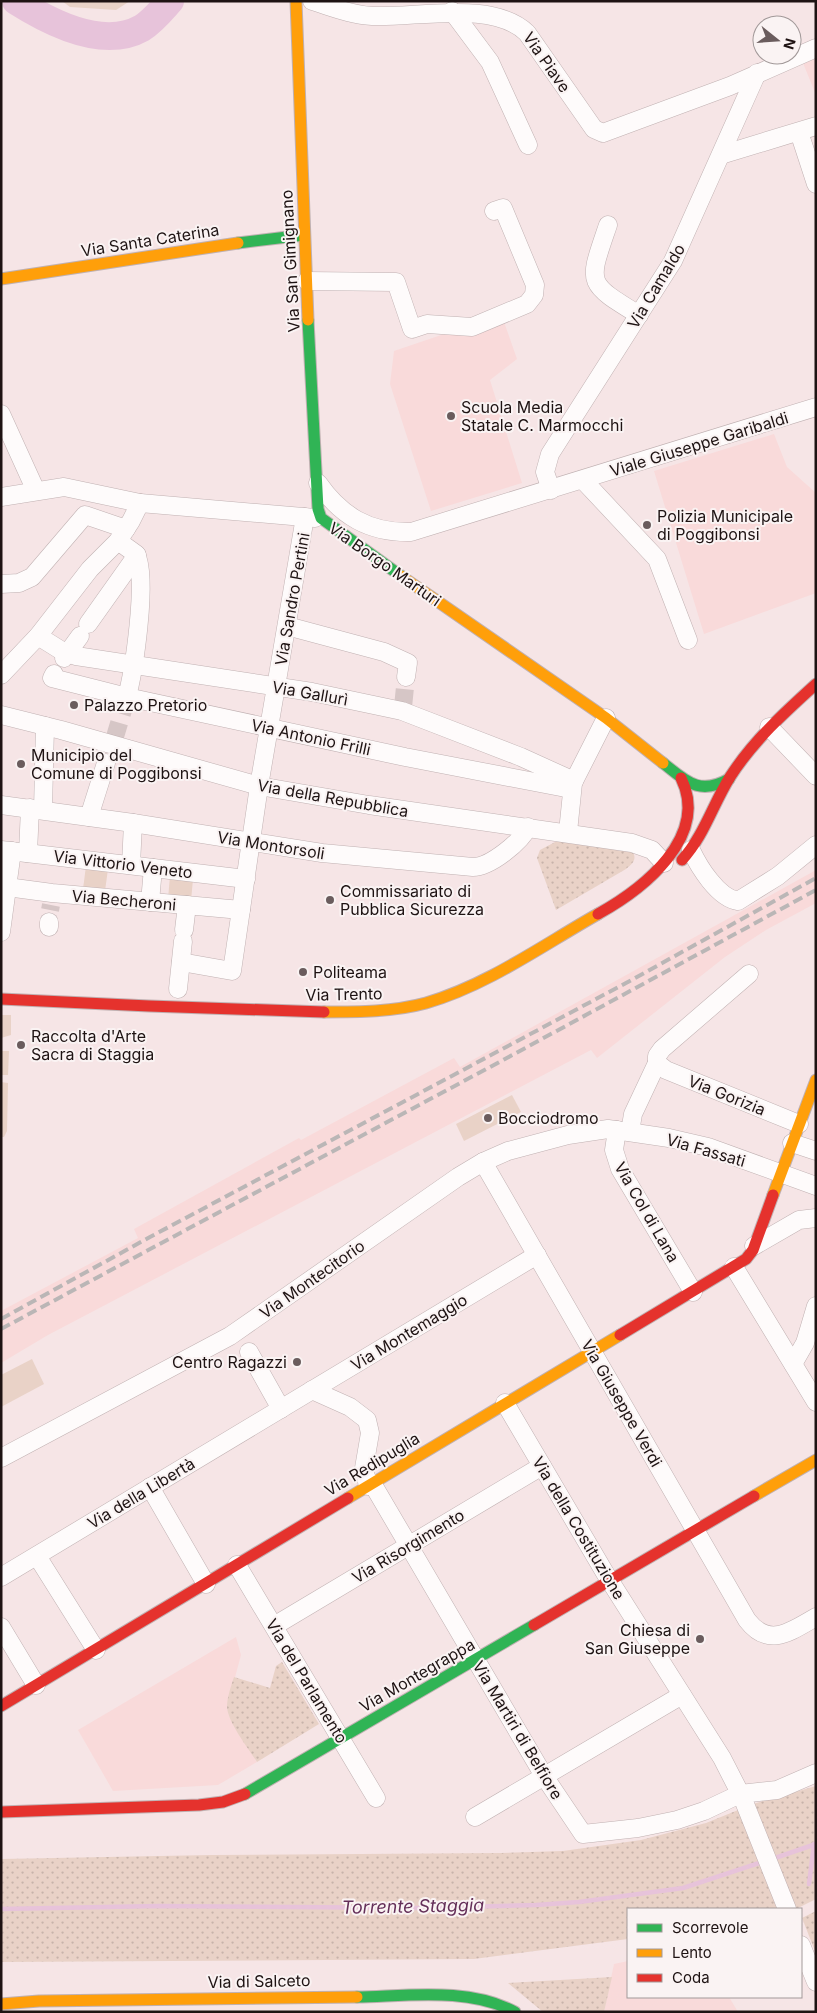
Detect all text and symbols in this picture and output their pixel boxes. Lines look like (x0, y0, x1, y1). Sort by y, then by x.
north arrow (752, 15, 802, 65)
street label: Via Piave (519, 28, 575, 96)
text: N (780, 36, 800, 52)
street label: Via San Gimignano (276, 189, 304, 333)
street label: Via Santa Caterina (80, 219, 220, 261)
street label: Via Camaldo (623, 240, 689, 332)
place label: Scuola Media Statale C. Marmocchi (461, 397, 623, 435)
street label: Viale Giuseppe Garibaldi (607, 407, 791, 481)
marker: Scuola Media Statale C. Marmocchi (445, 410, 457, 422)
place label: Polizia Municipale di Poggibonsi (657, 506, 793, 544)
street label: Via Borgo Marturi (325, 518, 445, 610)
marker: Polizia Municipale di Poggibonsi (641, 519, 653, 531)
street label: Via Sandro Pertini (270, 531, 314, 667)
street label: Via Gallurì (271, 676, 349, 710)
place label: Palazzo Pretorio (84, 695, 207, 715)
marker: Palazzo Pretorio (68, 699, 80, 711)
street label: Via Antonio Frilli (249, 715, 373, 759)
place label: Municipio del Comune di Poggibonsi (31, 745, 202, 783)
marker: Municipio del Comune di Poggibonsi (15, 758, 27, 770)
street label: Via della Repubblica (256, 775, 410, 821)
street label: Via Montorsoli (216, 827, 326, 863)
street label: Via Vittorio Veneto (52, 846, 194, 882)
place label: Commissariato di Pubblica Sicurezza (340, 881, 484, 919)
street label: Via Becheroni (71, 885, 177, 915)
marker: Commissariato di Pubblica Sicurezza (324, 894, 336, 906)
place label: Politeama (313, 962, 387, 982)
marker: Politeama (297, 966, 309, 978)
street label: Via Trento (305, 983, 383, 1005)
place label: Raccolta d'Arte Sacra di Staggia (31, 1026, 154, 1064)
marker: Raccolta d'Arte Sacra di Staggia (15, 1039, 27, 1051)
street label: Via Gorizia (685, 1070, 769, 1120)
place label: Bocciodromo (498, 1108, 599, 1128)
marker: Bocciodromo (482, 1112, 494, 1124)
street label: Via Fassati (664, 1129, 748, 1171)
street label: Via Col di Lana (610, 1158, 684, 1266)
street label: Via Montecitorio (256, 1235, 368, 1323)
street label: Via Montemaggio (347, 1289, 471, 1375)
street label: Via Giuseppe Verdi (577, 1336, 667, 1470)
place label: Centro Ragazzi (172, 1352, 287, 1372)
marker: Centro Ragazzi (291, 1356, 303, 1368)
street label: Via Redipuglia (321, 1428, 423, 1500)
street label: Via della Libertà (84, 1453, 198, 1533)
street label: Via della Costituzione (528, 1453, 630, 1603)
street label: Via Risorgimento (348, 1505, 468, 1587)
street label: Via del Parlamento (262, 1615, 352, 1747)
place label: Chiesa di San Giuseppe (585, 1620, 690, 1658)
marker: Chiesa di San Giuseppe (694, 1633, 706, 1645)
street label: Via Montegrappa (356, 1634, 478, 1716)
street label: Via Martiri di Belfiore (469, 1657, 567, 1803)
water label: Torrente Staggia (342, 1894, 484, 1918)
legend (627, 1908, 802, 1998)
text: Scorrevole (672, 1918, 748, 1937)
text: Lento (672, 1943, 712, 1962)
text: Coda (672, 1968, 710, 1987)
street label: Via di Salceto (207, 1970, 311, 1992)

